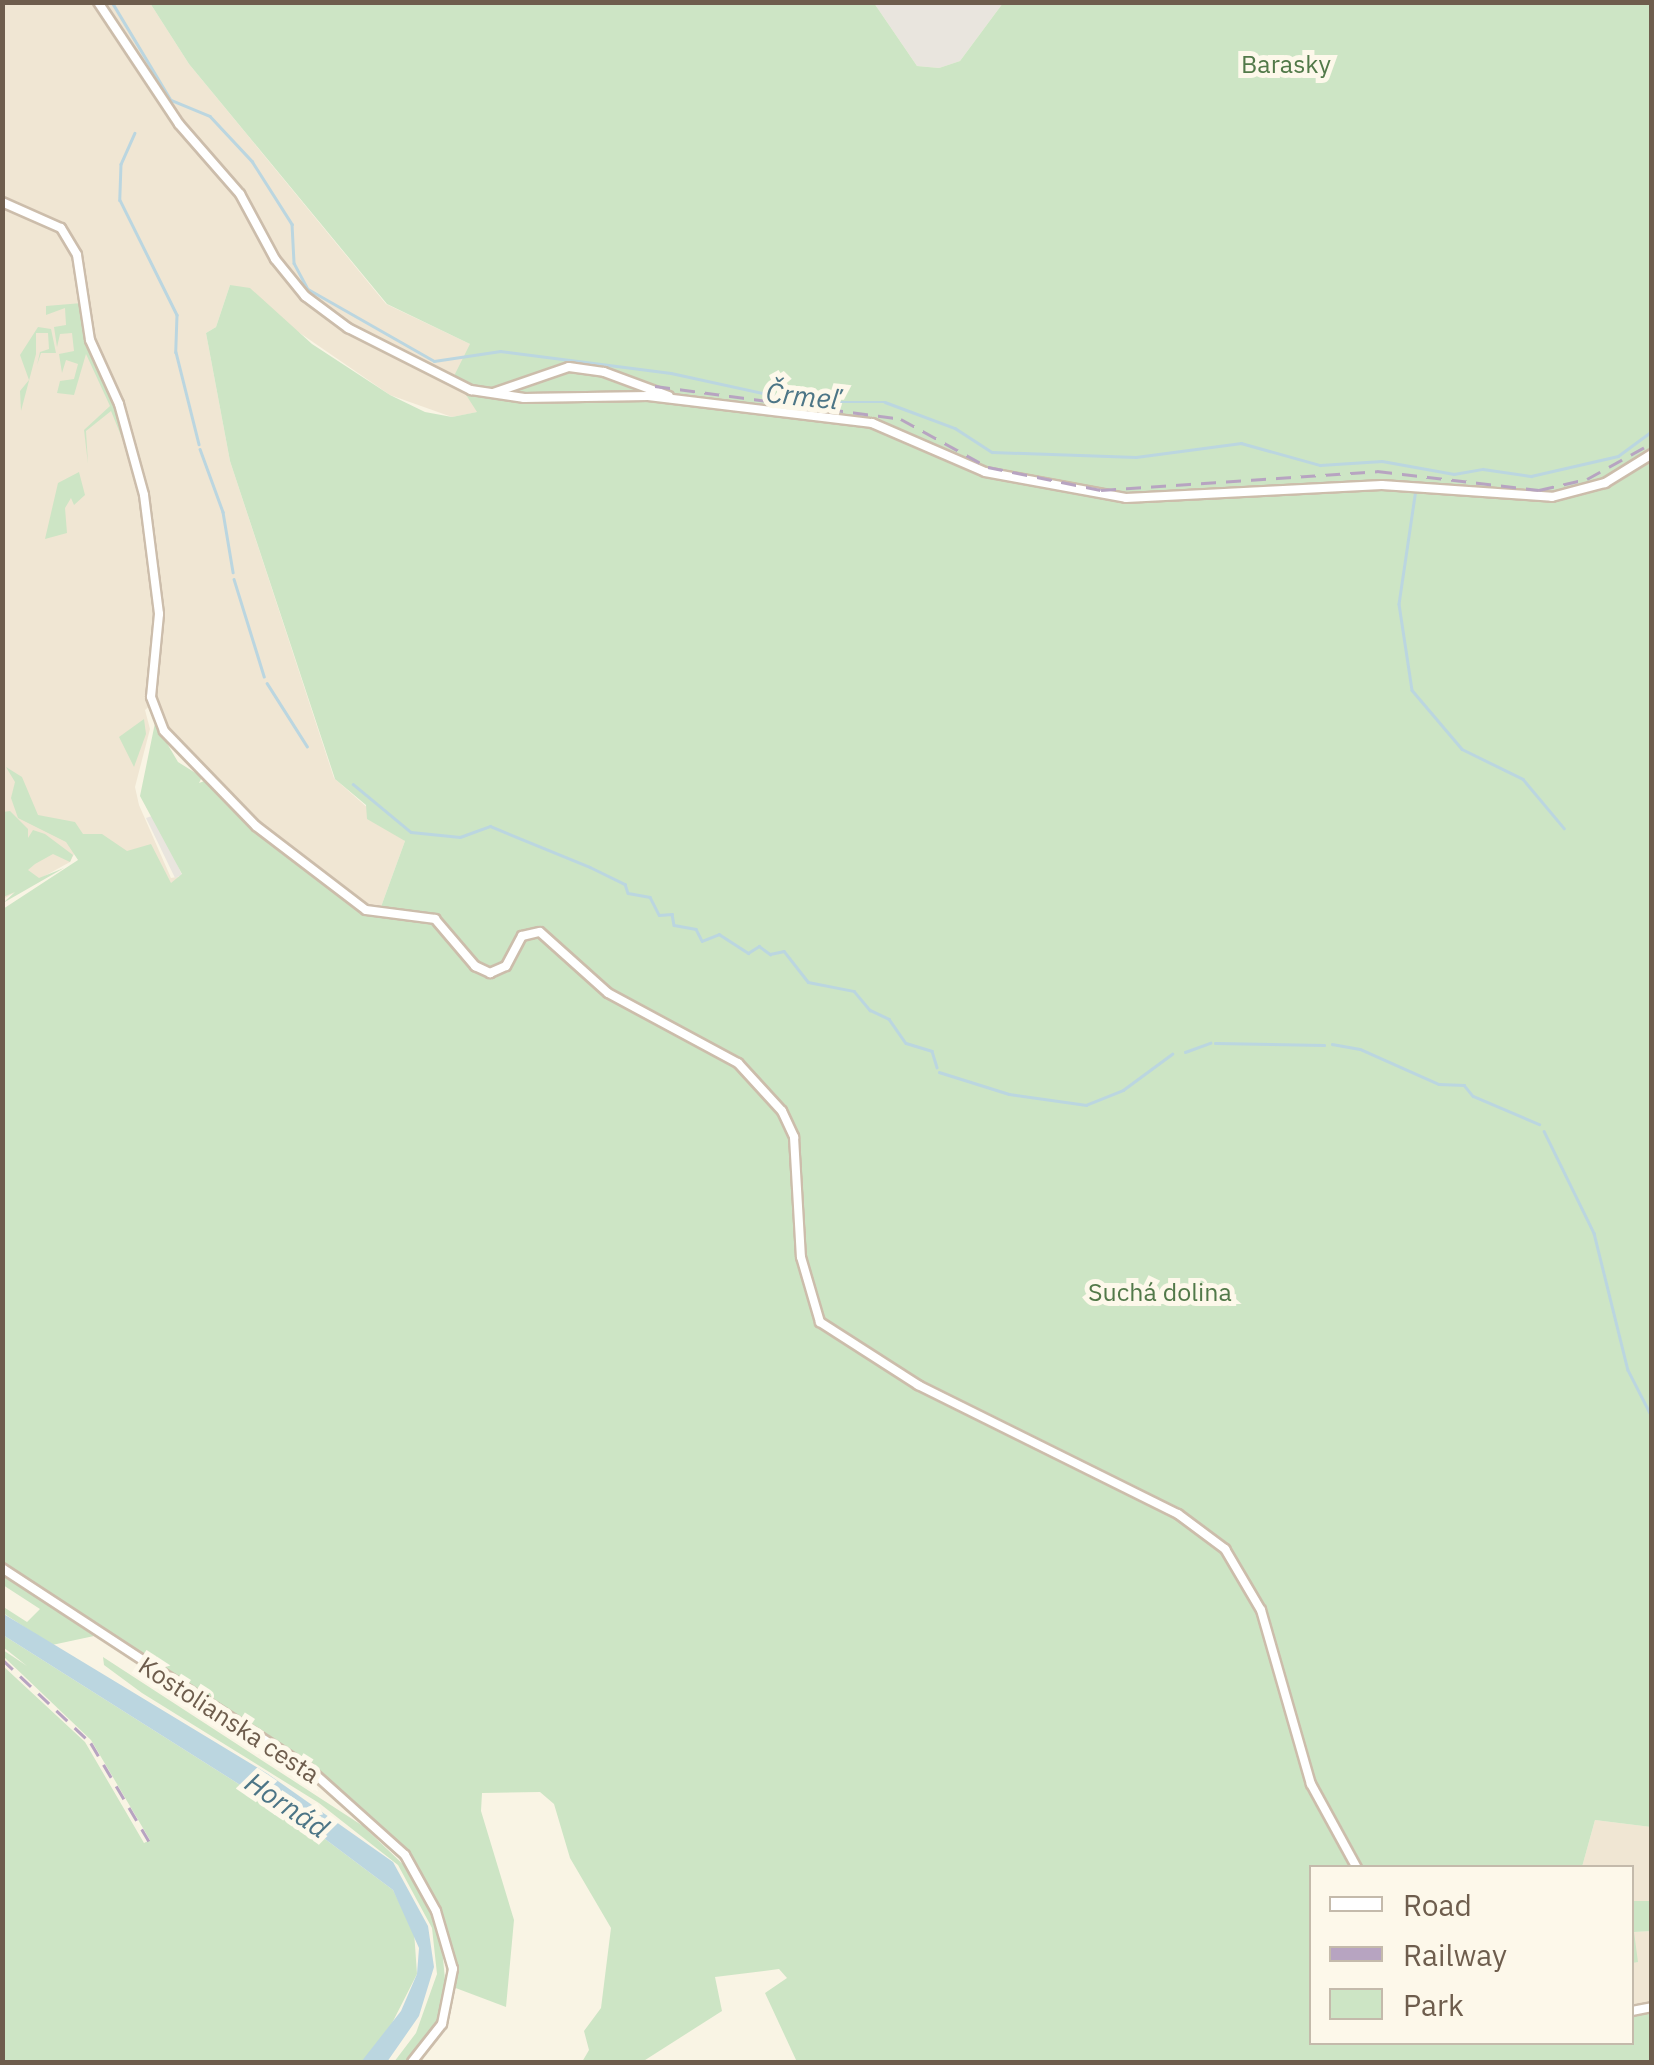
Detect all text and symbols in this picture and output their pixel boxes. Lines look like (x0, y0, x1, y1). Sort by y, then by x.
park label: Barasky (1241, 49, 1331, 79)
water label: Črmeľ (764, 376, 840, 416)
park label: Suchá dolina (1088, 1277, 1232, 1307)
street label: Kostolianska cesta (133, 1650, 325, 1790)
water label: Hornád (239, 1765, 335, 1845)
legend (1309, 1865, 1634, 2045)
text: Road (1403, 1885, 1472, 1924)
text: Railway (1403, 1935, 1507, 1974)
text: Park (1403, 1985, 1464, 2024)

